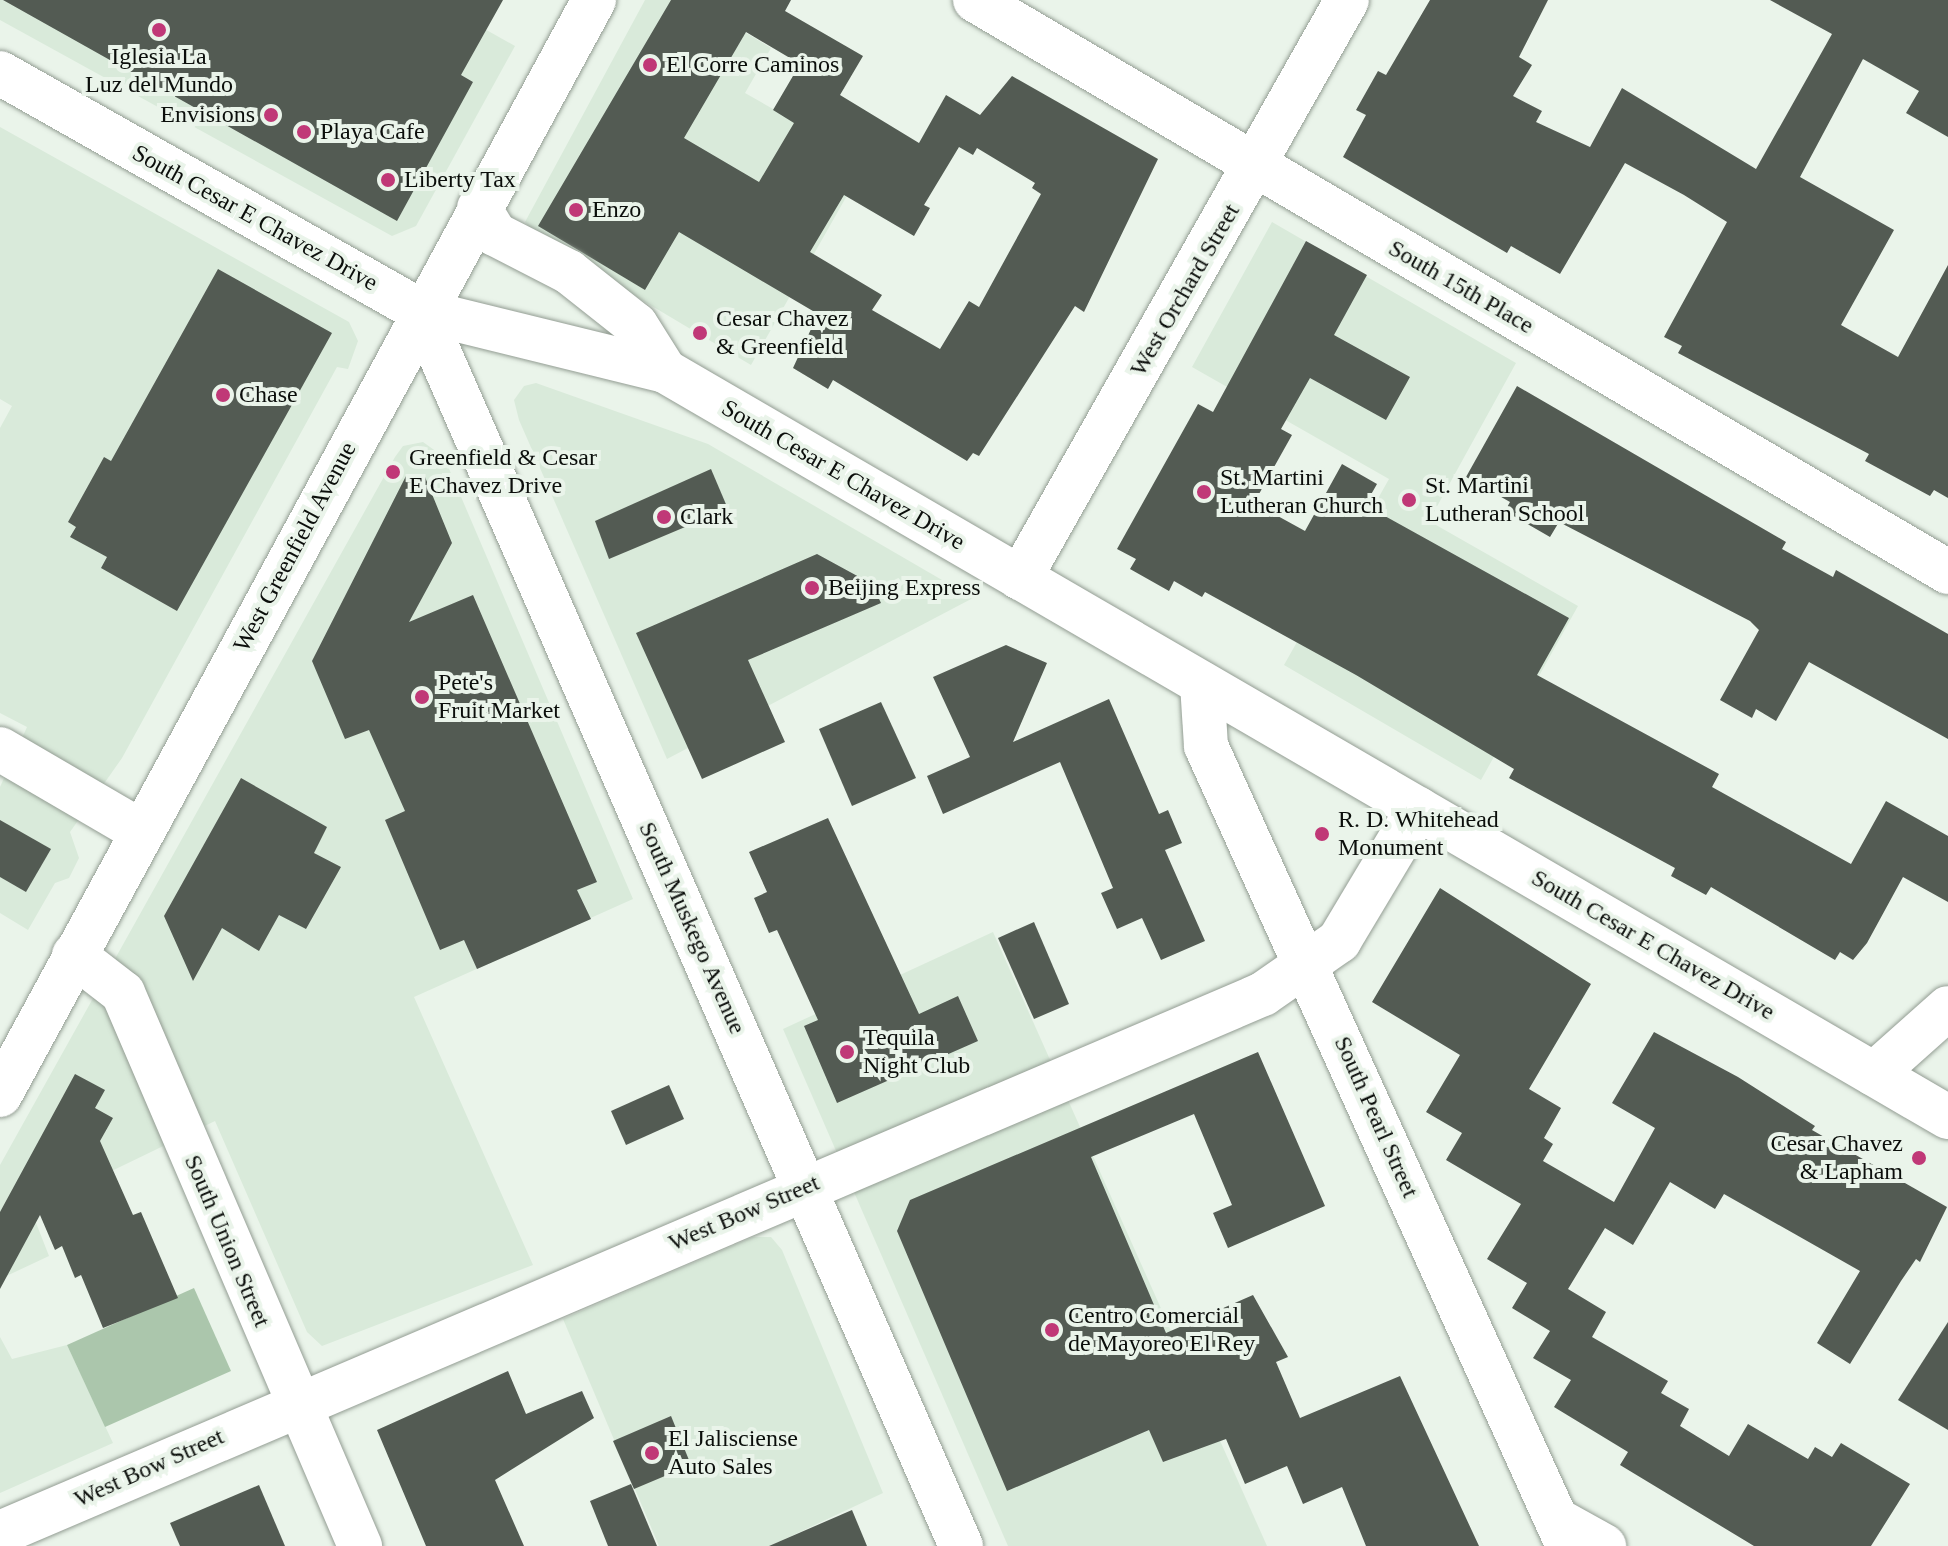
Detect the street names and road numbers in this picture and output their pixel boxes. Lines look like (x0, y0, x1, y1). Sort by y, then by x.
street label: South Cesar E Chavez Drive (127, 139, 383, 297)
street label: West Orchard Street (1124, 199, 1246, 381)
street label: South 15th Place (1383, 234, 1539, 340)
street label: South Cesar E Chavez Drive (716, 394, 970, 556)
street label: West Greenfield Avenue (227, 437, 363, 657)
street label: South Muskego Avenue (632, 817, 752, 1039)
street label: South Cesar E Chavez Drive (1526, 864, 1780, 1026)
street label: South Pearl Street (1328, 1032, 1424, 1202)
street label: South Union Street (178, 1151, 276, 1331)
street label: West Bow Street (664, 1168, 824, 1258)
street label: West Bow Street (70, 1422, 228, 1514)

